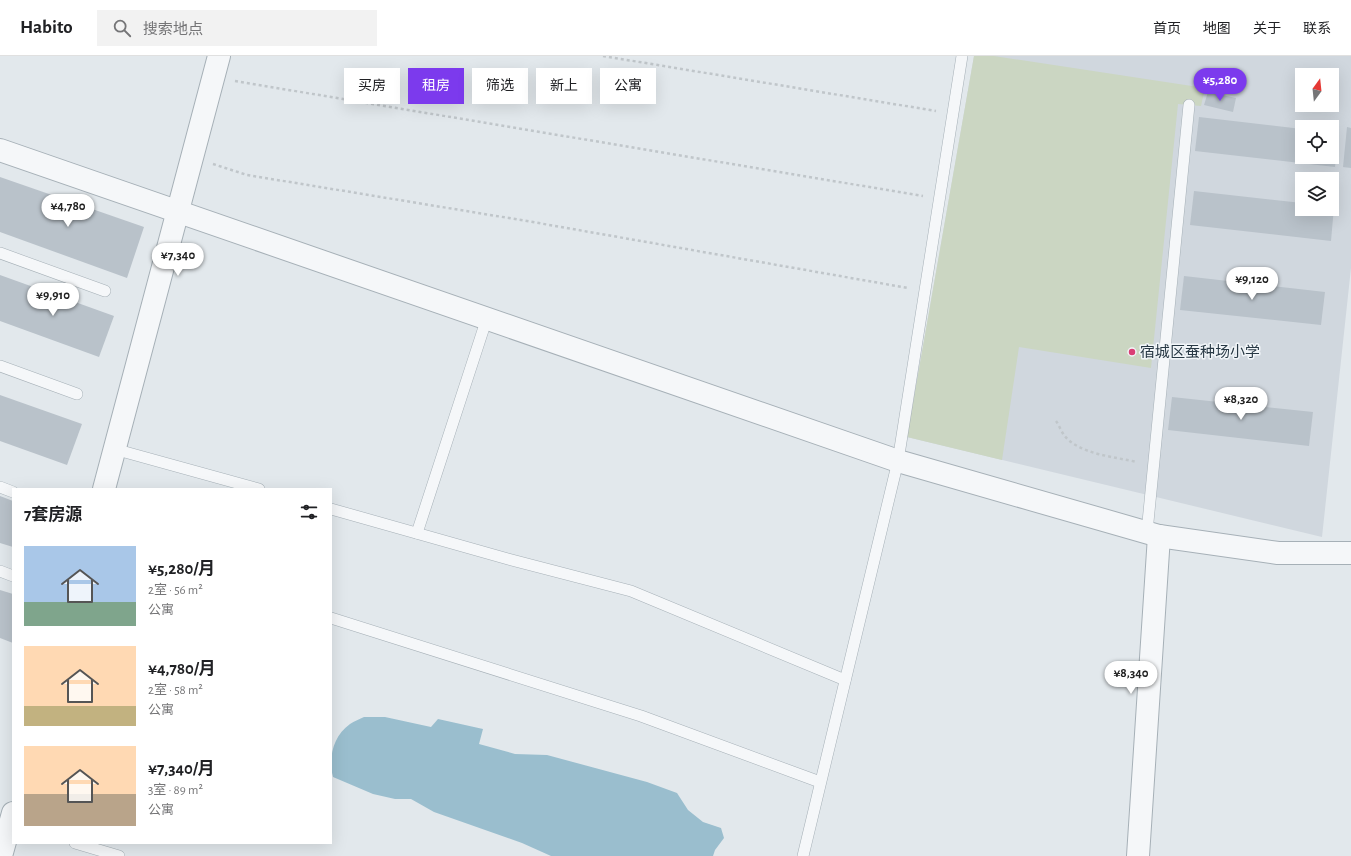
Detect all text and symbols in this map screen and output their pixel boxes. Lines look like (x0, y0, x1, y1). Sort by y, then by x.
search box (97, 10, 377, 46)
icon: search (111, 17, 133, 39)
text: Habito (20, 18, 73, 37)
text: 搜索地点 (143, 22, 203, 37)
text: 首页 (1153, 22, 1181, 36)
text: 地图 (1203, 22, 1231, 36)
text: 关于 (1253, 22, 1281, 36)
text: 联系 (1303, 22, 1331, 36)
chip: 买房 (344, 68, 400, 104)
chip: 租房 (408, 68, 464, 104)
chip: 筛选 (472, 68, 528, 104)
chip: 新上 (536, 68, 592, 104)
chip: 公寓 (600, 68, 656, 104)
pin: ¥5,280 (1187, 68, 1253, 102)
north arrow (1295, 68, 1339, 112)
map controls (1295, 68, 1339, 216)
text: ¥5,280 (1203, 74, 1237, 87)
button: locate (1295, 120, 1339, 164)
button: layers (1295, 172, 1339, 216)
pin: ¥4,780 (35, 194, 101, 228)
text: ¥4,780 (50, 200, 86, 213)
pin: ¥7,340 (145, 243, 211, 277)
text: ¥7,340 (161, 249, 195, 262)
pin: ¥9,120 (1219, 267, 1285, 301)
text: ¥9,120 (1235, 273, 1269, 286)
pin: ¥9,910 (20, 283, 86, 317)
text: ¥9,910 (36, 289, 70, 302)
place label: 宿城区蚕种场小学 (1140, 344, 1260, 360)
marker: 宿城区蚕种场小学 (1127, 347, 1137, 357)
pin: ¥8,320 (1208, 387, 1274, 421)
text: ¥8,320 (1224, 393, 1258, 406)
icon: filters (298, 501, 320, 523)
text: 7套房源 (24, 506, 82, 523)
text: ¥5,280/月 (148, 560, 215, 577)
icon: home (56, 562, 104, 610)
text: 2室 · 56 m² (148, 584, 203, 597)
text: 公寓 (148, 604, 174, 617)
text: ¥4,780/月 (148, 660, 216, 677)
pin: ¥8,340 (1098, 661, 1164, 695)
icon: home (56, 662, 104, 710)
text: ¥8,340 (1113, 667, 1149, 680)
text: 2室 · 58 m² (148, 684, 203, 697)
text: 公寓 (148, 704, 174, 717)
text: ¥7,340/月 (148, 760, 215, 777)
icon: home (56, 762, 104, 810)
text: 3室 · 89 m² (148, 784, 203, 797)
text: 公寓 (148, 804, 174, 817)

